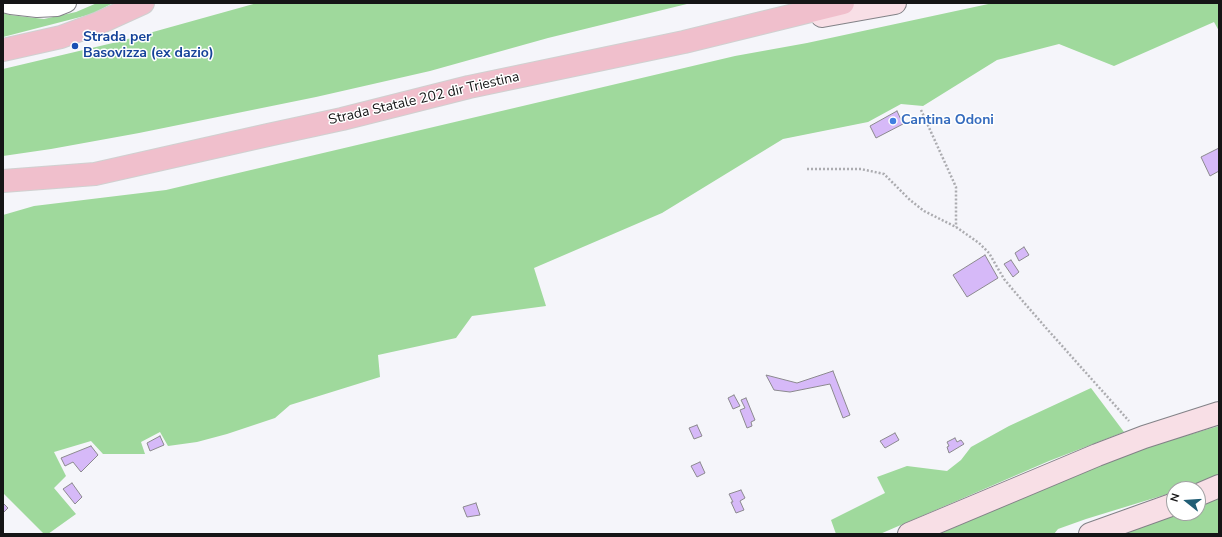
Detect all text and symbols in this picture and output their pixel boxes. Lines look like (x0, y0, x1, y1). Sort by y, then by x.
place label: Strada per Basovizza (ex dazio) (83, 30, 214, 62)
marker: Strada per Basovizza (ex dazio) (70, 41, 80, 51)
street label: Strada Statale 202 dir Triestina (327, 69, 521, 129)
place label: Cantina Odoni (901, 113, 994, 129)
marker: Cantina Odoni (888, 116, 898, 126)
north arrow (1166, 481, 1206, 521)
text: N (1167, 492, 1183, 504)

